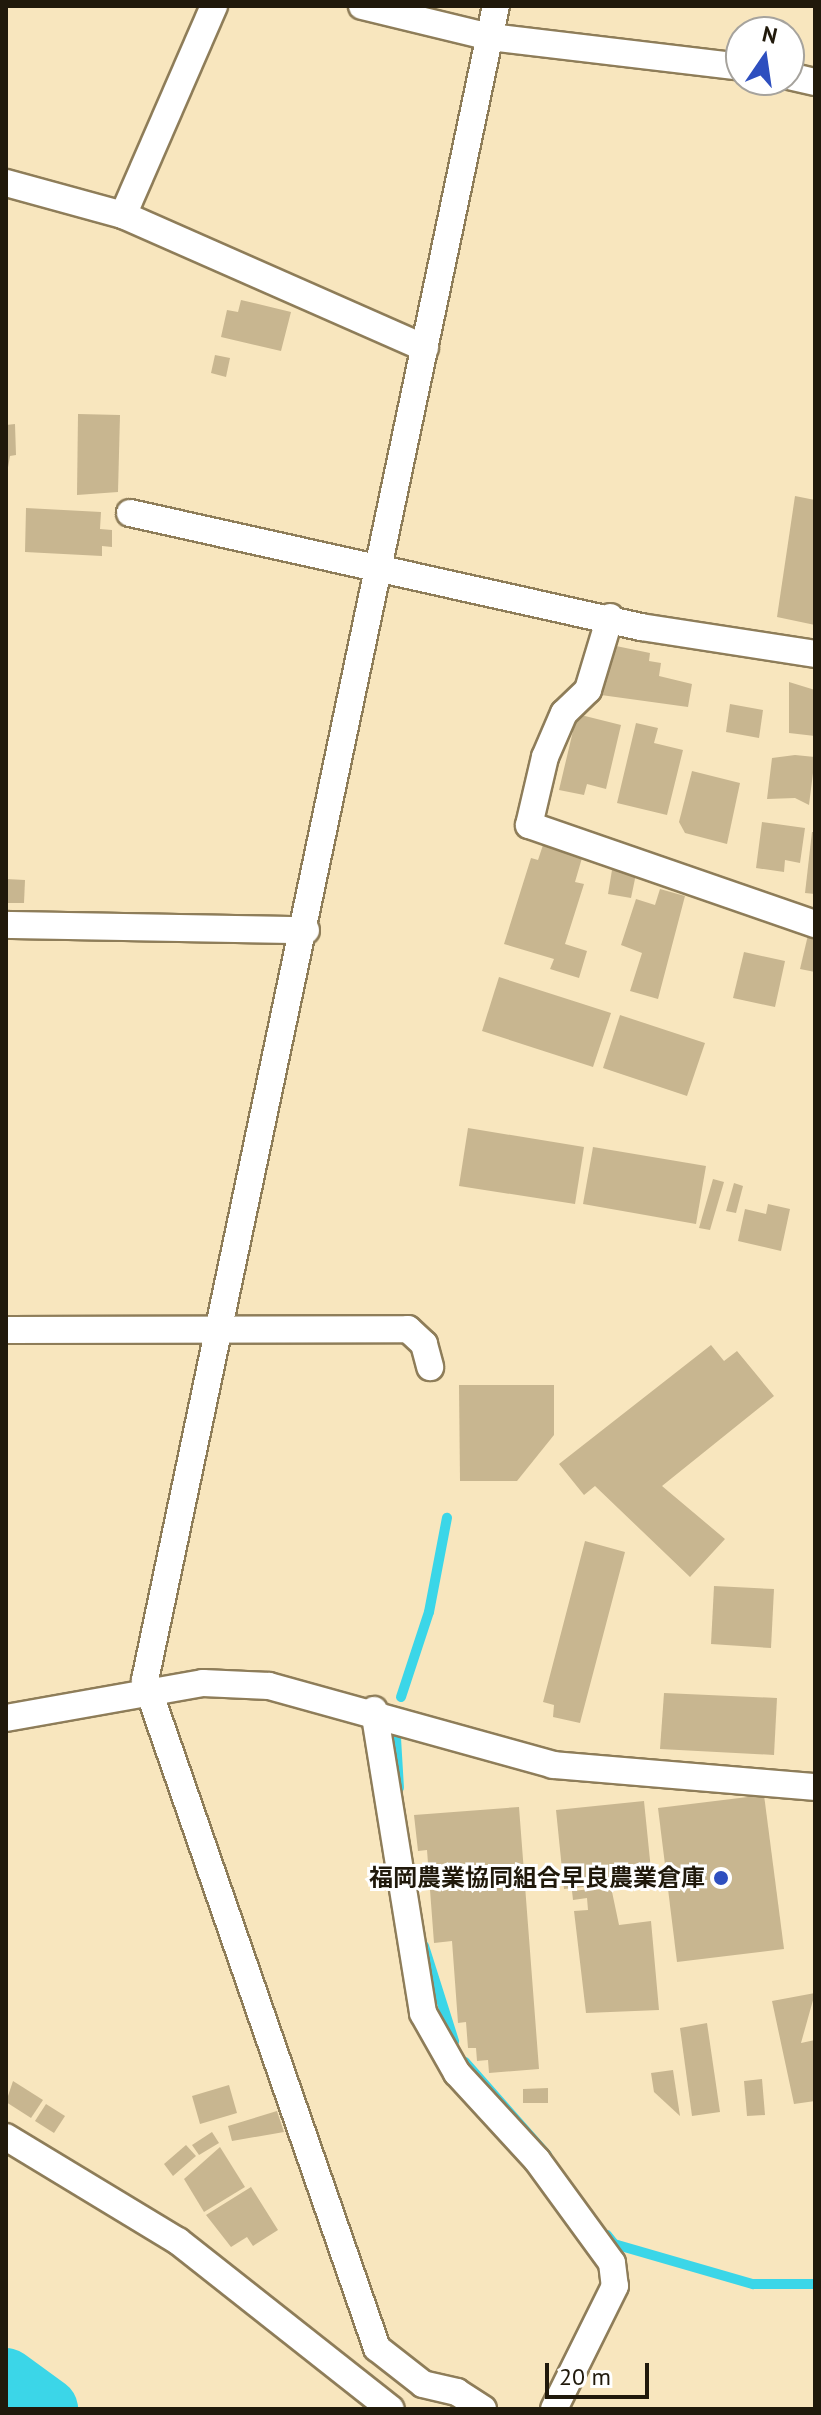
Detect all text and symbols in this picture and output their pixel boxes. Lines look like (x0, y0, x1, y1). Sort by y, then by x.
north arrow (725, 16, 805, 96)
text: N (760, 19, 780, 50)
place label: 福岡農業協同組合早良農業倉庫 (369, 1864, 705, 1892)
marker: 福岡農業協同組合早良農業倉庫 (712, 1869, 730, 1887)
scale bar (549, 2347, 653, 2397)
text: 20 m (559, 2361, 611, 2392)

